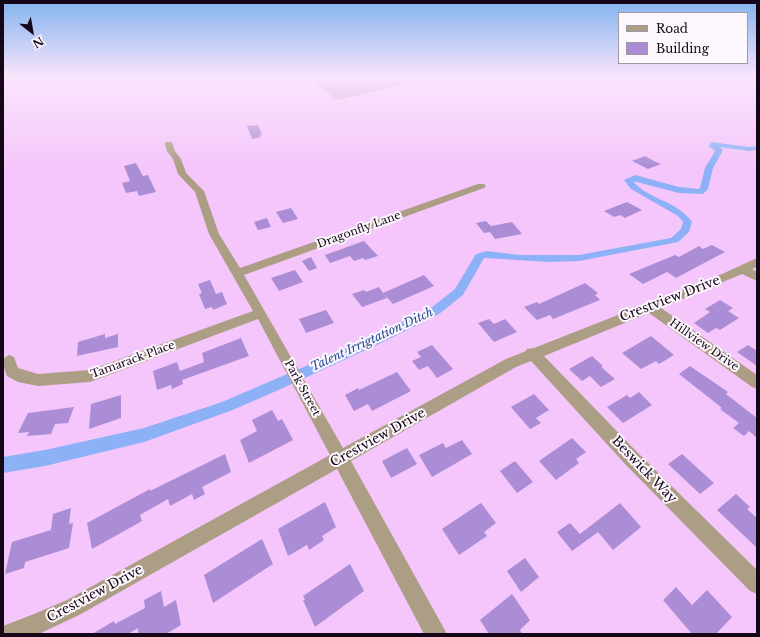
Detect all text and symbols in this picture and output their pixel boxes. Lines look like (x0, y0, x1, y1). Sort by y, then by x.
north arrow (12, 12, 52, 52)
legend (618, 12, 748, 64)
text: Road (656, 21, 688, 36)
text: N (30, 34, 46, 51)
text: Building (656, 41, 709, 56)
street label: Dragonfly Lane (315, 209, 403, 251)
street label: Crestview Drive (618, 273, 722, 325)
water label: Talent Irrigtation Ditch (308, 305, 436, 375)
street label: Hillview Drive (667, 316, 741, 374)
street label: Tamarack Place (89, 339, 177, 381)
street label: Park Street (281, 358, 323, 418)
street label: Crestview Drive (328, 405, 428, 471)
street label: Beswick Way (608, 433, 680, 507)
street label: Crestview Drive (44, 562, 146, 626)

